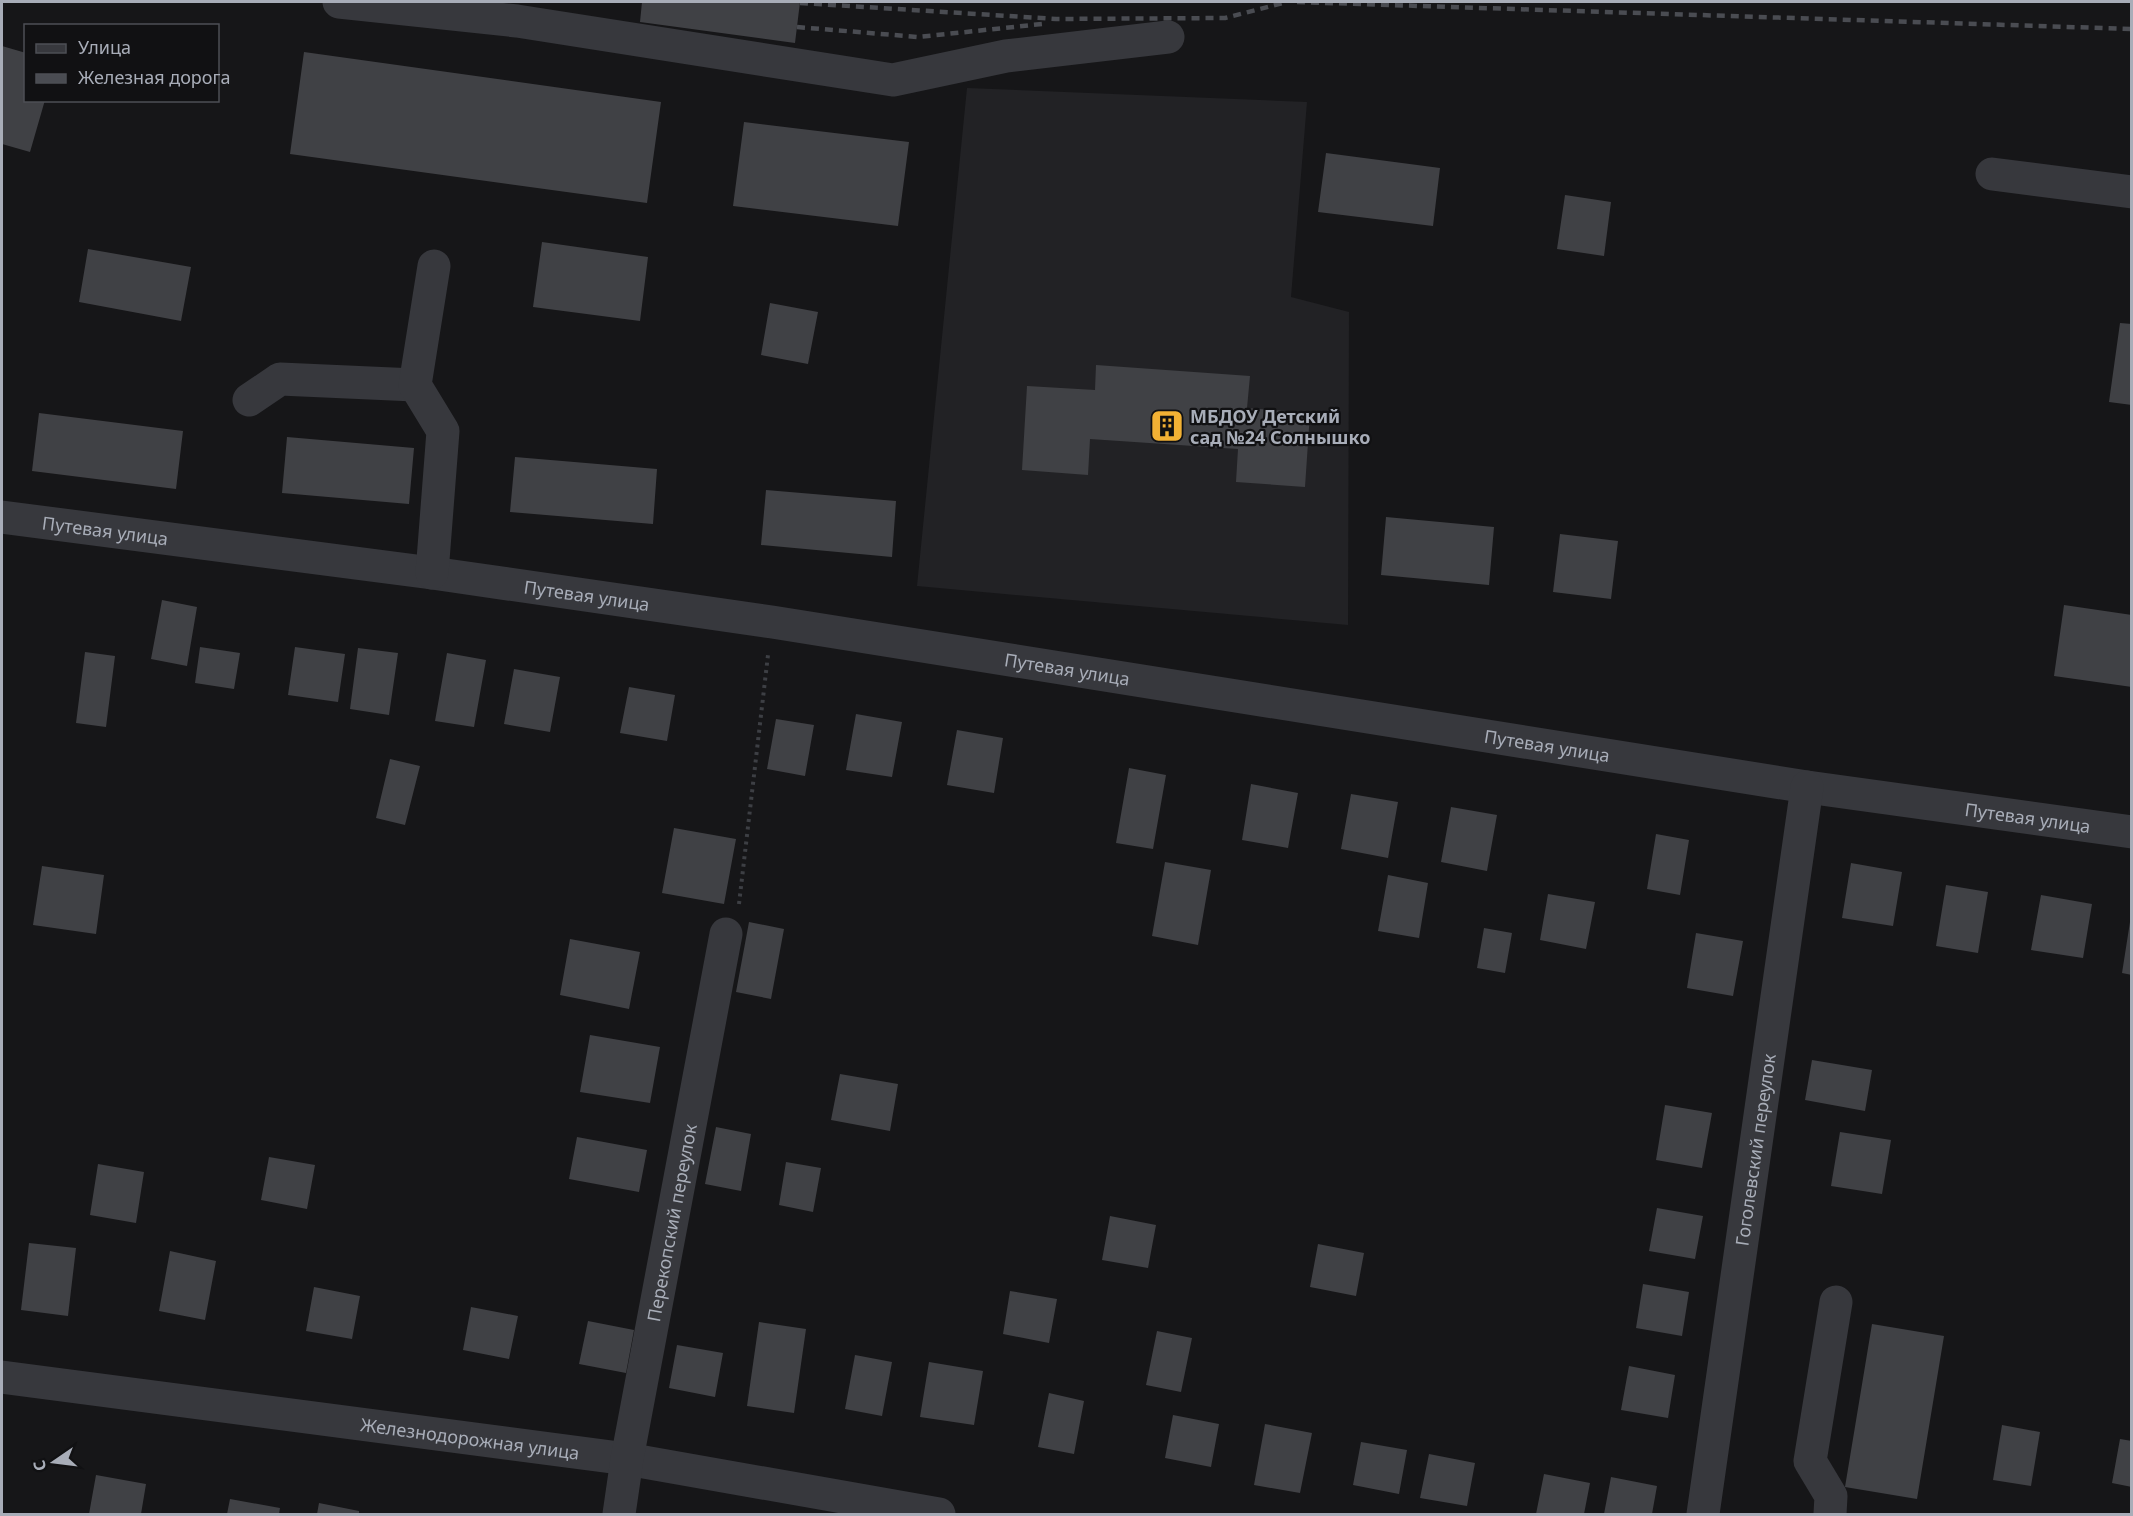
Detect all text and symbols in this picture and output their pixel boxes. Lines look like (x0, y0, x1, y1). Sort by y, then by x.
legend (24, 24, 219, 102)
text: Улица (78, 35, 131, 59)
text: Железная дорога (78, 65, 230, 89)
place label: МБДОУ Детский сад №24 Солнышко (1190, 404, 1370, 449)
building icon: МБДОУ Детский сад №24 Солнышко (1149, 408, 1185, 444)
street label: Путевая улица (41, 510, 170, 551)
street label: Путевая улица (522, 574, 651, 616)
street label: Путевая улица (1003, 647, 1132, 691)
street label: Путевая улица (1483, 724, 1612, 767)
street label: Путевая улица (1963, 797, 2092, 838)
street label: Гоголевский переулок (1729, 1052, 1781, 1247)
street label: Перекопский переулок (641, 1122, 702, 1324)
street label: Железнодорожная улица (359, 1412, 581, 1465)
north arrow (24, 1432, 84, 1492)
text: С (28, 1458, 51, 1473)

